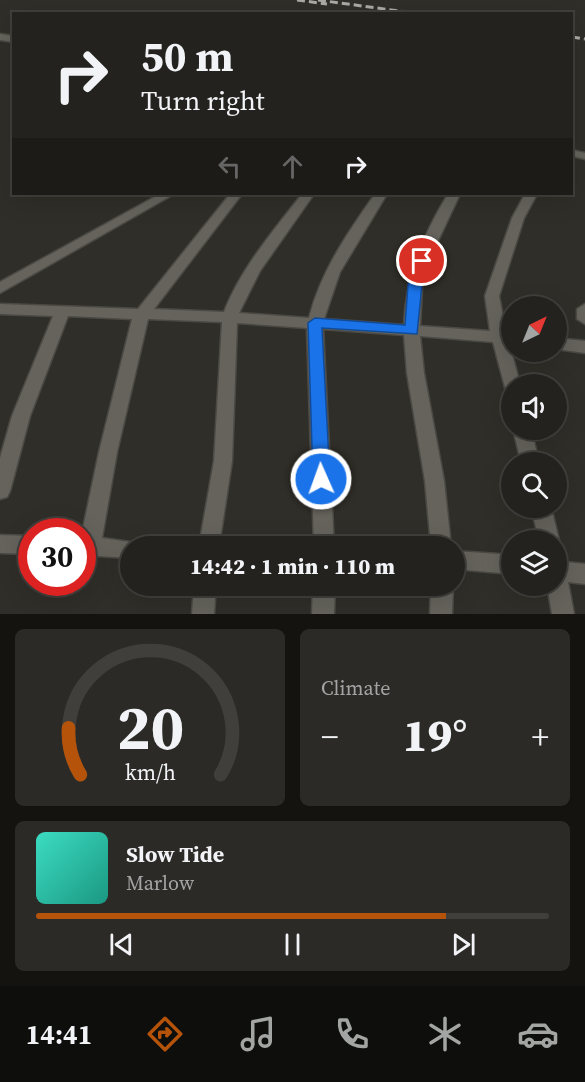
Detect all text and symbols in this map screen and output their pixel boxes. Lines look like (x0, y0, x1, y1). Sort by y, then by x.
text: 50 m (141, 27, 234, 85)
icon: right (42, 36, 120, 114)
text: Turn right (141, 82, 265, 119)
icon: left (213, 150, 246, 183)
icon: ahead (276, 150, 309, 183)
icon: right (339, 150, 372, 183)
pin (396, 235, 447, 286)
icon: arrive (405, 244, 438, 277)
north arrow (501, 296, 567, 362)
map controls (501, 296, 567, 596)
button: sound (501, 374, 567, 440)
position arrow (289, 447, 353, 511)
button: search (501, 452, 567, 518)
speed limit sign: 30 (18, 518, 96, 596)
button: layers (501, 530, 567, 596)
text: 14:42 · 1 min · 110 m (190, 551, 395, 581)
text: Climate (321, 674, 390, 702)
text: 20 (116, 684, 184, 770)
text: 19° (403, 704, 467, 766)
text: − (321, 714, 339, 759)
text: + (531, 714, 549, 759)
text: km/h (124, 758, 176, 787)
text: Slow Tide (126, 839, 224, 869)
text: Marlow (126, 869, 194, 897)
icon: previous (105, 928, 138, 961)
icon: pause (276, 928, 309, 961)
icon: next (447, 928, 480, 961)
icon: directions (144, 1013, 186, 1055)
icon: music (237, 1013, 279, 1055)
icon: phone (331, 1013, 373, 1055)
icon: climate (424, 1013, 466, 1055)
icon: car (517, 1013, 559, 1055)
text: 14:41 (26, 1016, 92, 1053)

